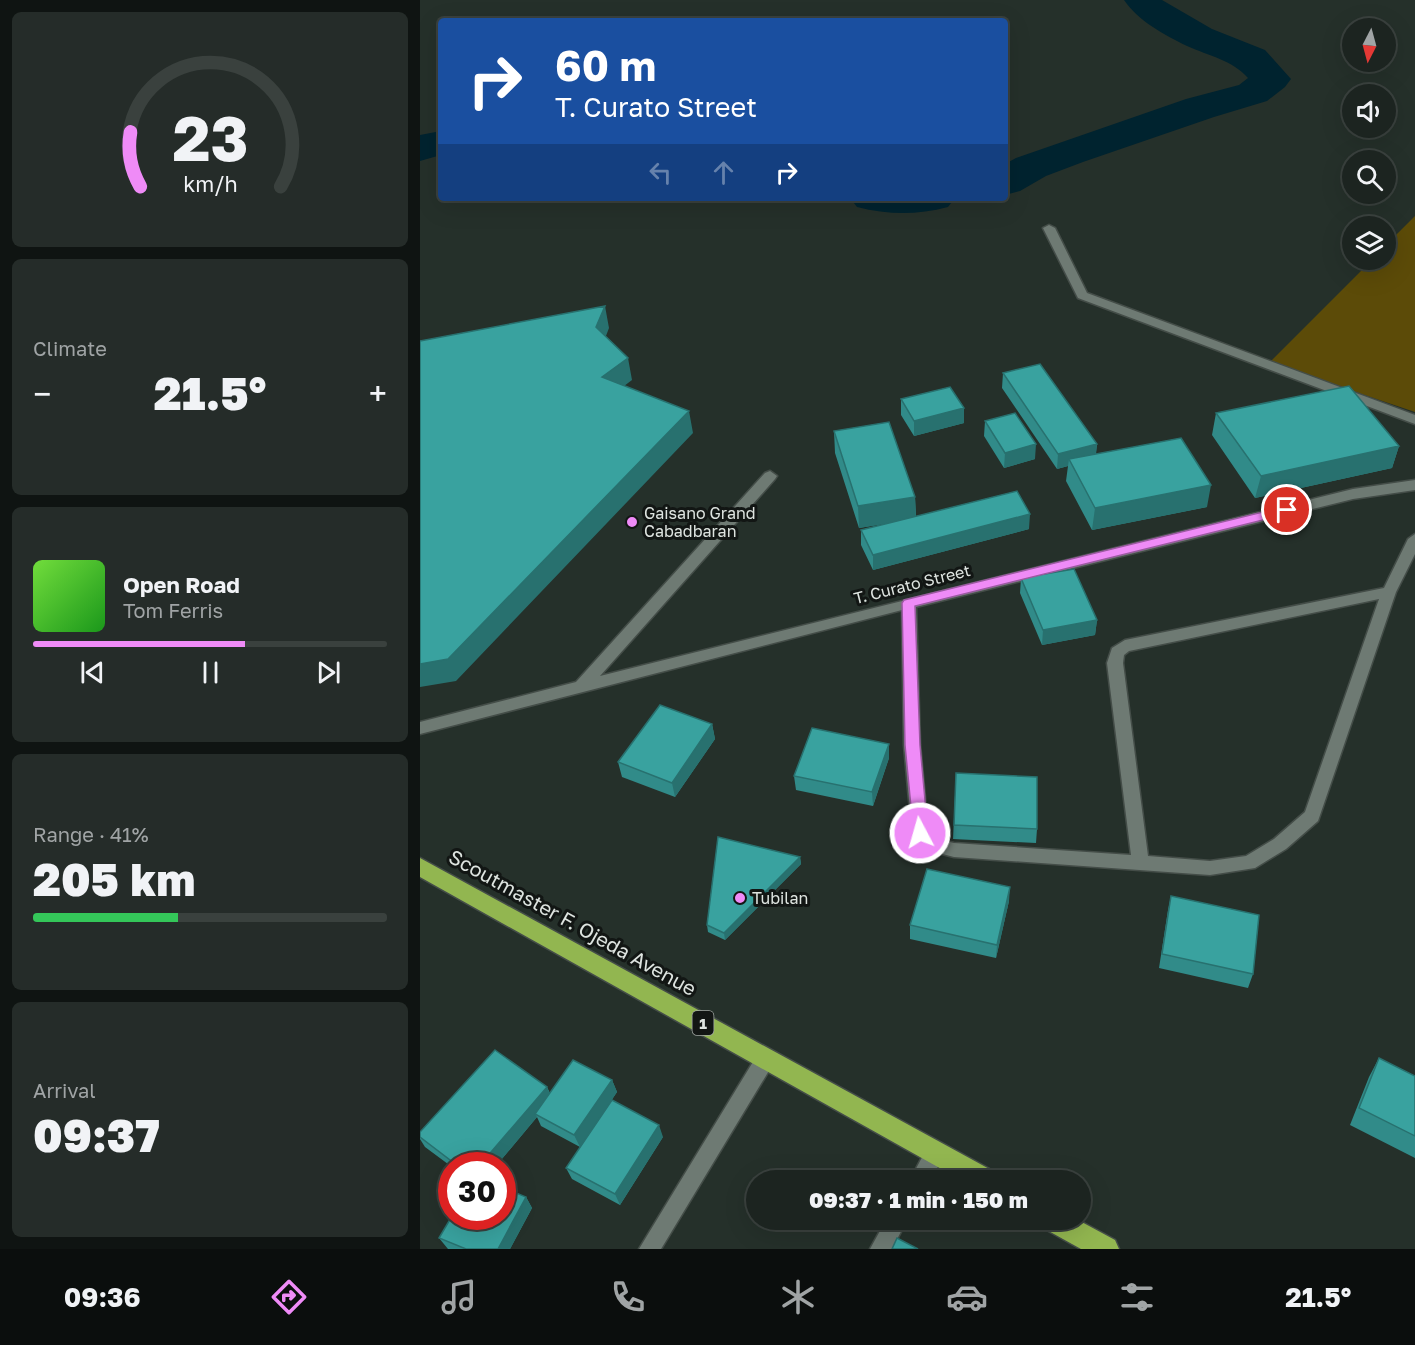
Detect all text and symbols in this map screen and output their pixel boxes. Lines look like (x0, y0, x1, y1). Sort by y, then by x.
north arrow (1342, 18, 1396, 72)
map controls (1342, 18, 1396, 270)
text: 60 m (555, 40, 656, 90)
icon: right (456, 42, 534, 120)
button: sound (1342, 84, 1396, 138)
text: T. Curato Street (555, 91, 757, 123)
text: 23 (172, 100, 248, 175)
button: search (1342, 150, 1396, 204)
icon: left (644, 156, 677, 189)
icon: ahead (707, 156, 740, 189)
icon: right (770, 156, 803, 189)
text: km/h (183, 171, 237, 197)
button: layers (1342, 216, 1396, 270)
text: Climate (33, 336, 107, 360)
text: 21.5° (154, 366, 266, 420)
text: − (33, 374, 51, 413)
text: + (369, 374, 387, 413)
pin (1261, 484, 1312, 535)
icon: arrive (1270, 493, 1303, 526)
place label: Gaisano Grand Cabadbaran (644, 503, 756, 541)
marker: Gaisano Grand Cabadbaran (625, 515, 639, 529)
street label: T. Curato Street (852, 560, 972, 608)
text: Open Road (123, 571, 240, 598)
text: Tom Ferris (123, 598, 223, 622)
icon: previous (76, 656, 109, 689)
icon: pause (194, 656, 227, 689)
icon: next (312, 656, 345, 689)
position arrow (888, 801, 952, 865)
text: Range · 41% (33, 822, 149, 846)
street label: Scoutmaster F. Ojeda Avenue (445, 844, 701, 1000)
text: 205 km (33, 852, 195, 906)
place label: Tubilan (752, 888, 808, 908)
marker: Tubilan (733, 891, 747, 905)
road number: 1 (692, 1011, 714, 1035)
text: Arrival (33, 1078, 96, 1102)
text: 09:37 (33, 1108, 160, 1162)
speed limit sign: 30 (438, 1152, 516, 1230)
text: 09:37 · 1 min · 150 m (809, 1186, 1028, 1213)
icon: directions (268, 1276, 310, 1318)
icon: music (438, 1276, 480, 1318)
icon: phone (607, 1276, 649, 1318)
icon: climate (777, 1276, 819, 1318)
icon: car (946, 1276, 988, 1318)
icon: filters (1116, 1276, 1158, 1318)
text: 09:36 (64, 1281, 141, 1313)
text: 21.5° (1285, 1281, 1351, 1313)

